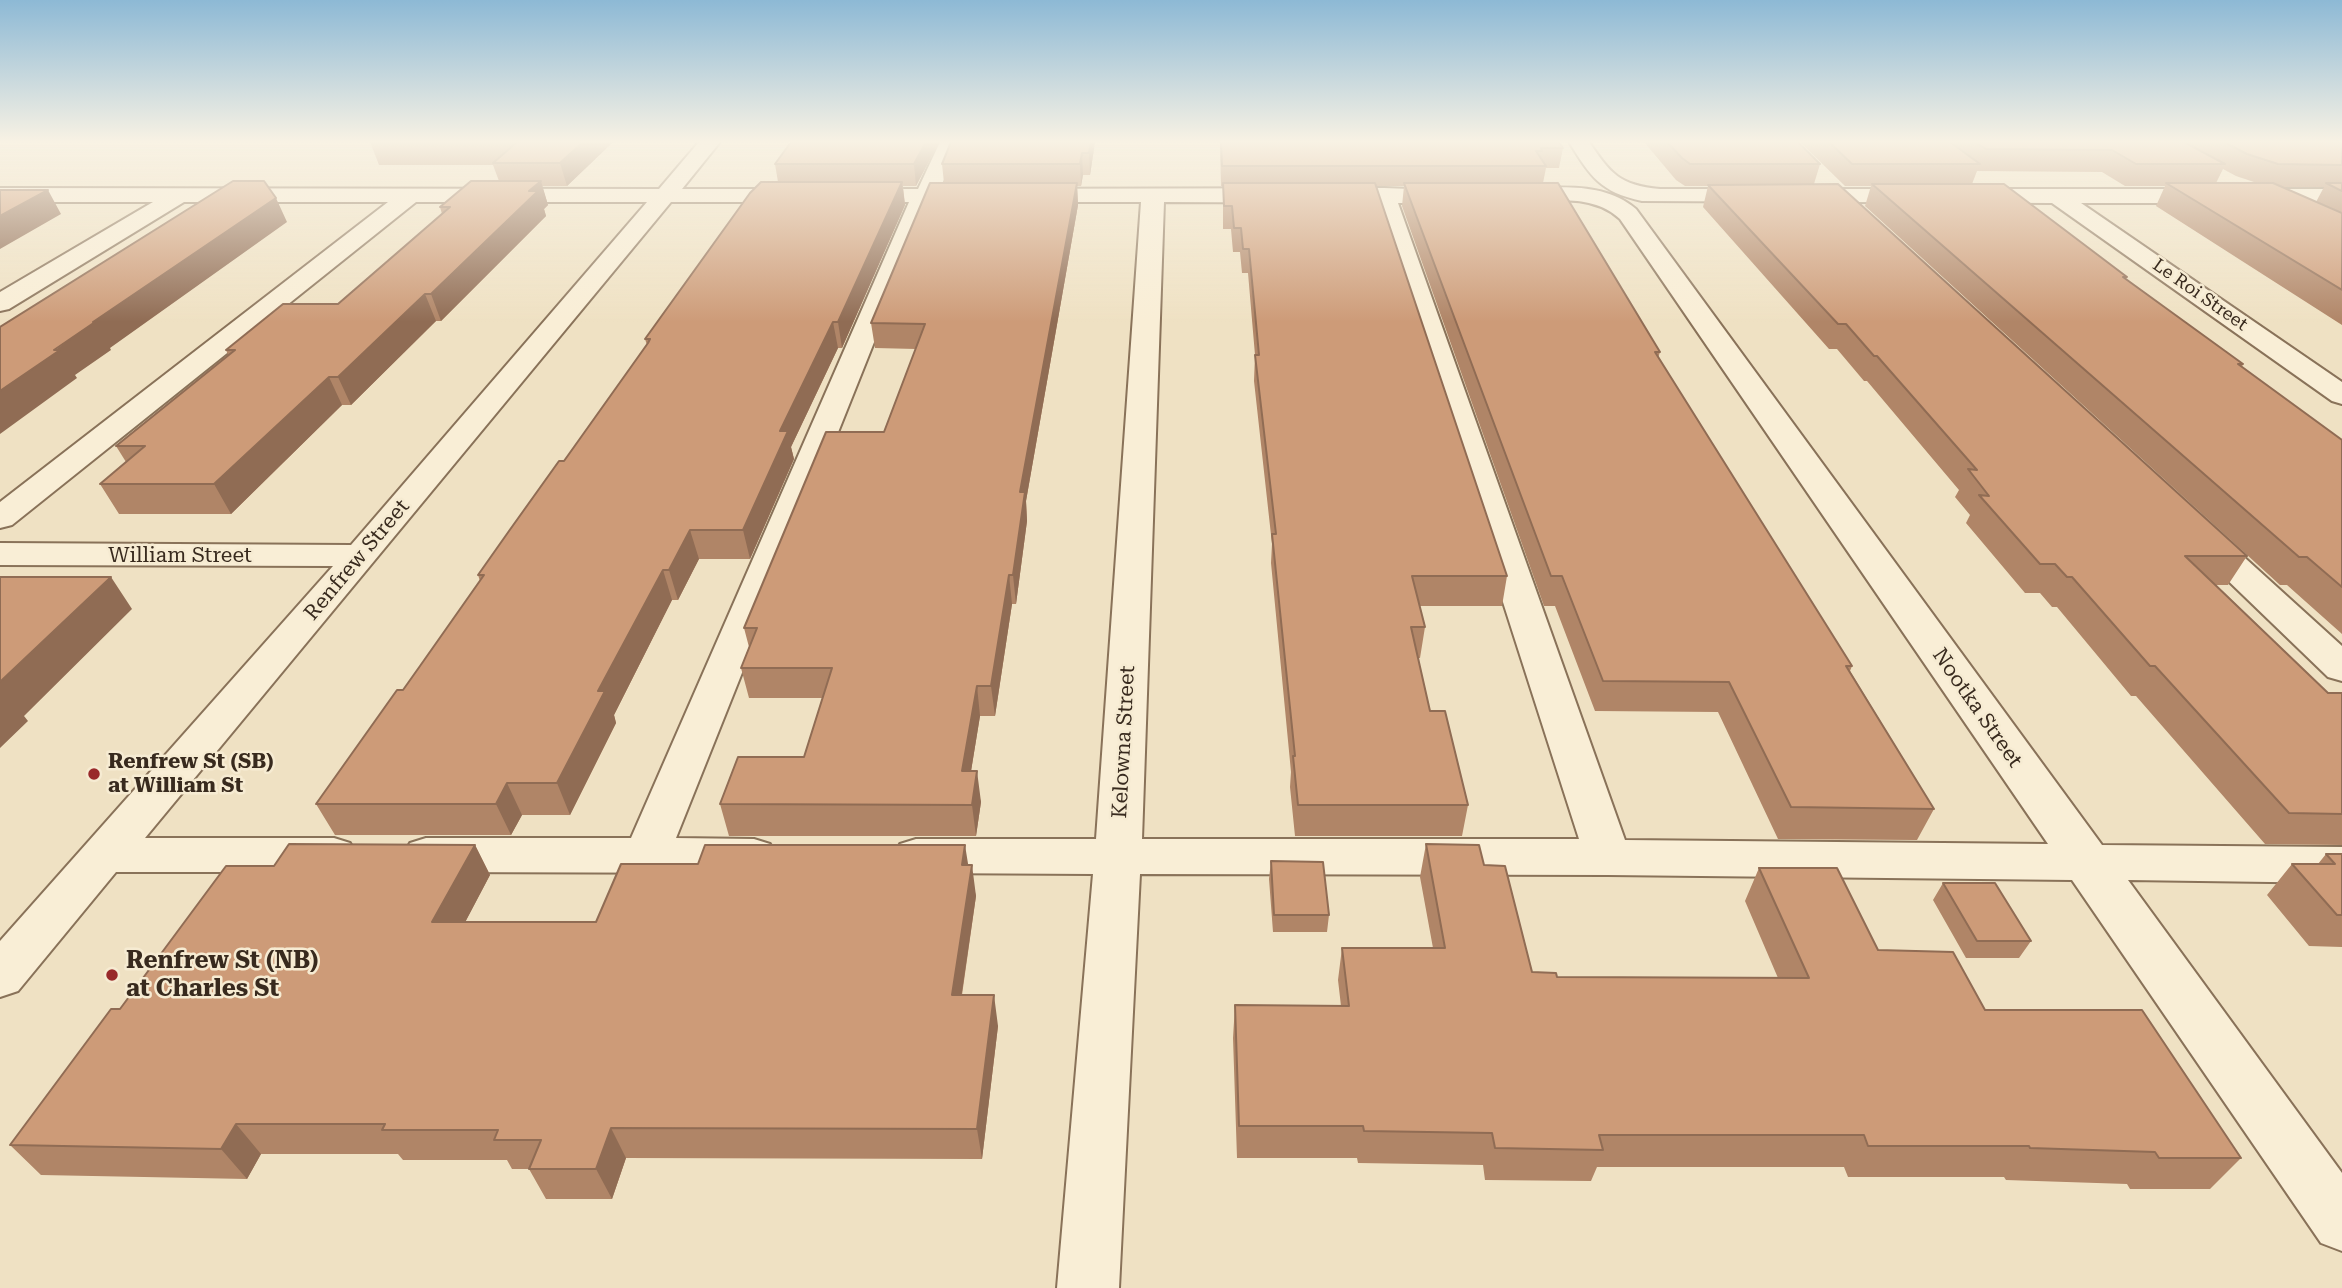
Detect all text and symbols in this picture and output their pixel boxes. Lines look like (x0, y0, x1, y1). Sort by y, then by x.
street label: Le Roi Street (2148, 254, 2252, 336)
street label: Renfrew Street (299, 494, 415, 626)
street label: William Street (108, 543, 252, 569)
street label: Nootka Street (1927, 644, 2027, 772)
street label: Kelowna Street (1107, 665, 1141, 819)
place label: Renfrew St (SB) at William St (108, 749, 273, 799)
marker: Renfrew St (SB) at William St (86, 766, 102, 782)
place label: Renfrew St (NB) at Charles St (126, 947, 318, 1003)
marker: Renfrew St (NB) at Charles St (104, 967, 120, 983)

